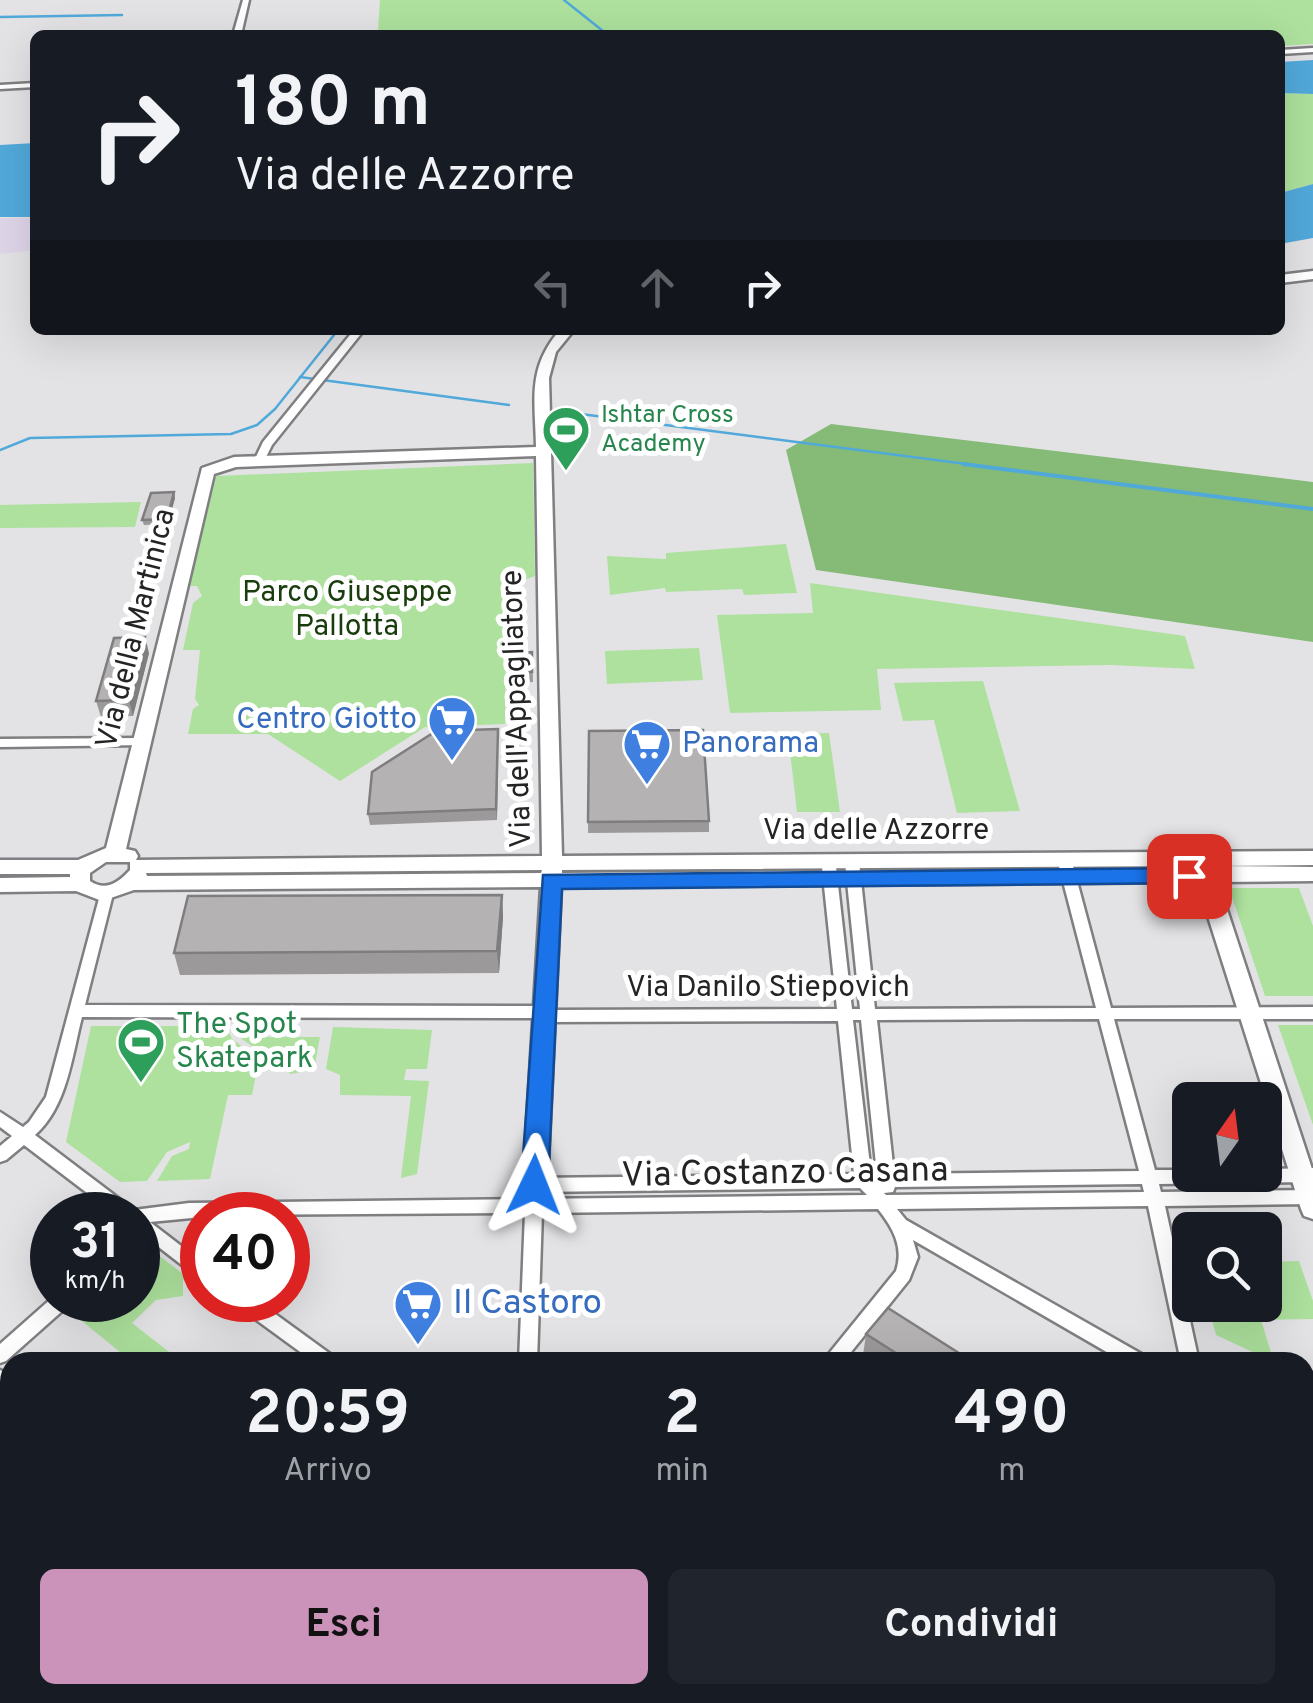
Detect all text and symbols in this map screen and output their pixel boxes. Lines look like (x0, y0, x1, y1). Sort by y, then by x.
text: 180 m (235, 62, 431, 151)
icon: right (70, 70, 200, 200)
text: Via delle Azzorre (235, 149, 574, 206)
icon: left (525, 260, 580, 315)
icon: ahead (630, 260, 685, 315)
icon: right (735, 260, 790, 315)
place label: Ishtar Cross Academy (601, 400, 734, 461)
sports icon: Ishtar Cross Academy (540, 404, 592, 472)
street label: Via della Martinica (89, 505, 185, 753)
street label: Via dell'Appagliatore (495, 569, 541, 849)
park label: Parco Giuseppe Pallotta (242, 575, 452, 646)
supermarket icon: Centro Giotto (426, 694, 478, 762)
place label: Centro Giotto (236, 702, 417, 739)
supermarket icon: Panorama (621, 718, 673, 786)
place label: Panorama (682, 726, 819, 763)
street label: Via delle Azzorre (763, 813, 989, 850)
pin (1147, 834, 1232, 919)
icon: arrive (1162, 849, 1217, 904)
street label: Via Danilo Stiepovich (626, 970, 910, 1007)
place label: The Spot Skatepark (176, 1007, 313, 1078)
sports icon: The Spot Skatepark (115, 1016, 167, 1084)
north arrow (1172, 1082, 1282, 1192)
map controls (1172, 1082, 1282, 1322)
position arrow (482, 1133, 586, 1237)
street label: Via Costanzo Casana (621, 1149, 949, 1199)
speed limit sign: 40 (180, 1192, 310, 1322)
button: search (1172, 1212, 1282, 1322)
text: 31 (70, 1213, 120, 1276)
text: km/h (65, 1266, 125, 1298)
supermarket icon: Il Castoro (392, 1278, 444, 1346)
place label: Il Castoro (453, 1282, 602, 1326)
text: 20:59 (246, 1379, 410, 1455)
text: 2 (664, 1379, 700, 1455)
text: 490 (954, 1379, 1069, 1455)
text: Arrivo (283, 1452, 372, 1492)
text: min (655, 1452, 709, 1492)
text: m (998, 1452, 1025, 1492)
button: Esci (40, 1569, 648, 1684)
button: Condividi (668, 1569, 1275, 1684)

